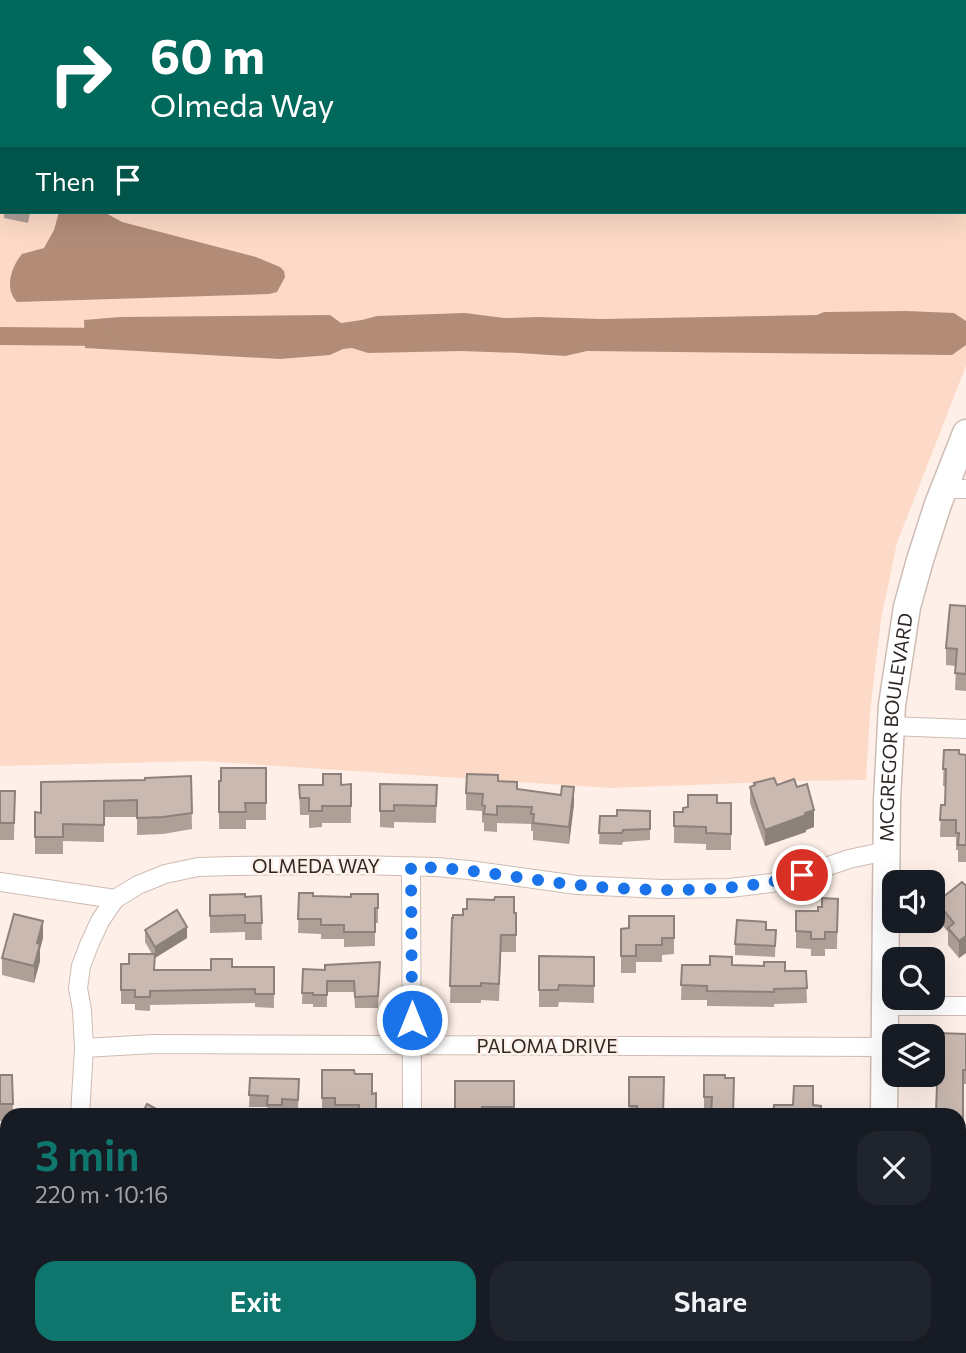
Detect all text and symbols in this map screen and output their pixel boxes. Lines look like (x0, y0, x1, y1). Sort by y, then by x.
text: 60 m (150, 24, 265, 84)
icon: right (35, 28, 126, 119)
text: Olmeda Way (150, 84, 334, 124)
icon: arrive (109, 161, 147, 199)
text: Then (35, 165, 95, 196)
street label: MCGREGOR BOULEVARD (875, 611, 917, 842)
pin (772, 845, 832, 905)
street label: OLMEDA WAY (252, 854, 380, 877)
icon: arrive (783, 856, 821, 894)
map controls (882, 870, 945, 1087)
button: sound (882, 870, 945, 933)
button: search (882, 947, 945, 1010)
position arrow (375, 983, 449, 1057)
button: layers (882, 1024, 945, 1087)
street label: PALOMA DRIVE (476, 1034, 618, 1057)
text: 3 min (35, 1128, 140, 1180)
button: close (857, 1131, 931, 1205)
text: 220 m · 10:16 (35, 1180, 168, 1208)
button: Exit (35, 1261, 476, 1341)
button: Share (490, 1261, 931, 1341)

